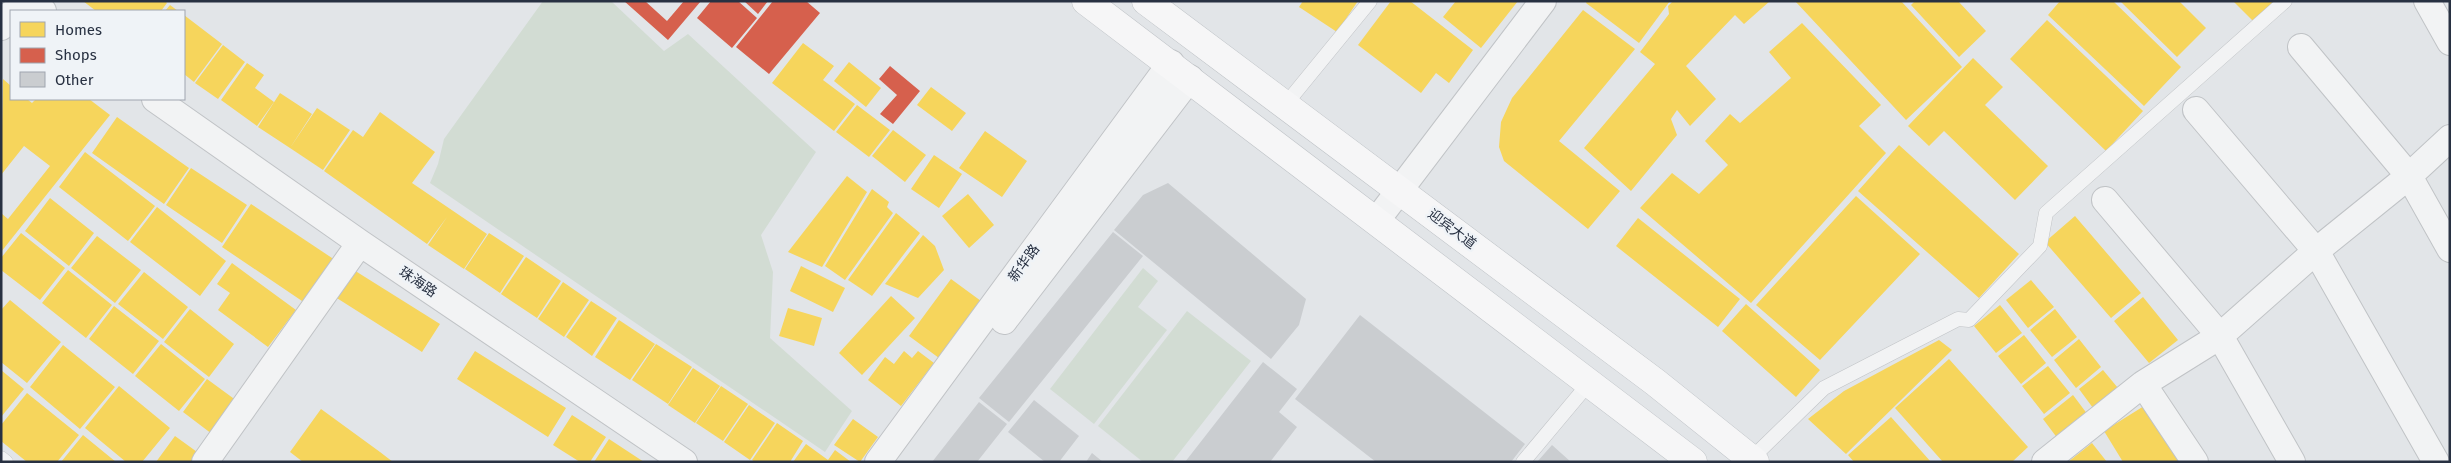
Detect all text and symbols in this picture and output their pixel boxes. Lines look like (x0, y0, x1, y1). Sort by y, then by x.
legend (10, 10, 185, 100)
text: Homes (55, 21, 102, 39)
text: Shops (55, 46, 97, 64)
text: Other (55, 71, 94, 89)
street label: 迎宾大道 (1425, 205, 1479, 253)
street label: 新华路 (1005, 241, 1043, 285)
street label: 珠海路 (396, 263, 440, 301)

